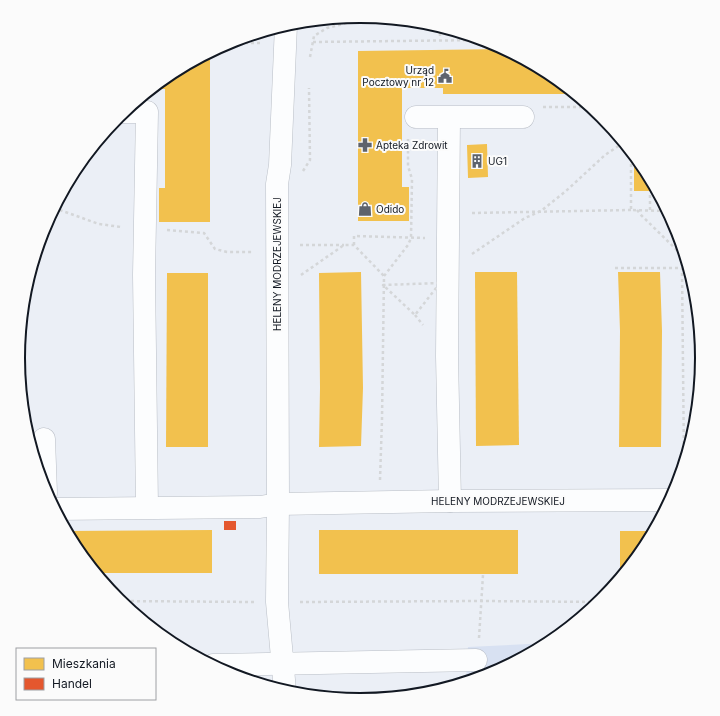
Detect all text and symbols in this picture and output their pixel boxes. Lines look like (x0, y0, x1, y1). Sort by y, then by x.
place label: Urząd Pocztowy nr 12 (362, 64, 434, 88)
public building icon: Urząd Pocztowy nr 12 (437, 68, 453, 84)
pharmacy icon: Apteka Zdrowit (357, 137, 373, 153)
place label: Apteka Zdrowit (376, 139, 448, 151)
building icon: UG1 (469, 153, 485, 169)
place label: UG1 (488, 155, 507, 167)
street label: HELENY MODRZEJEWSKIEJ (271, 197, 283, 331)
shop icon: Odido (357, 201, 373, 217)
place label: Odido (376, 203, 404, 215)
street label: HELENY MODRZEJEWSKIEJ (431, 495, 565, 507)
legend (16, 648, 156, 700)
text: Mieszkania (52, 656, 116, 671)
text: Handel (52, 676, 92, 691)

